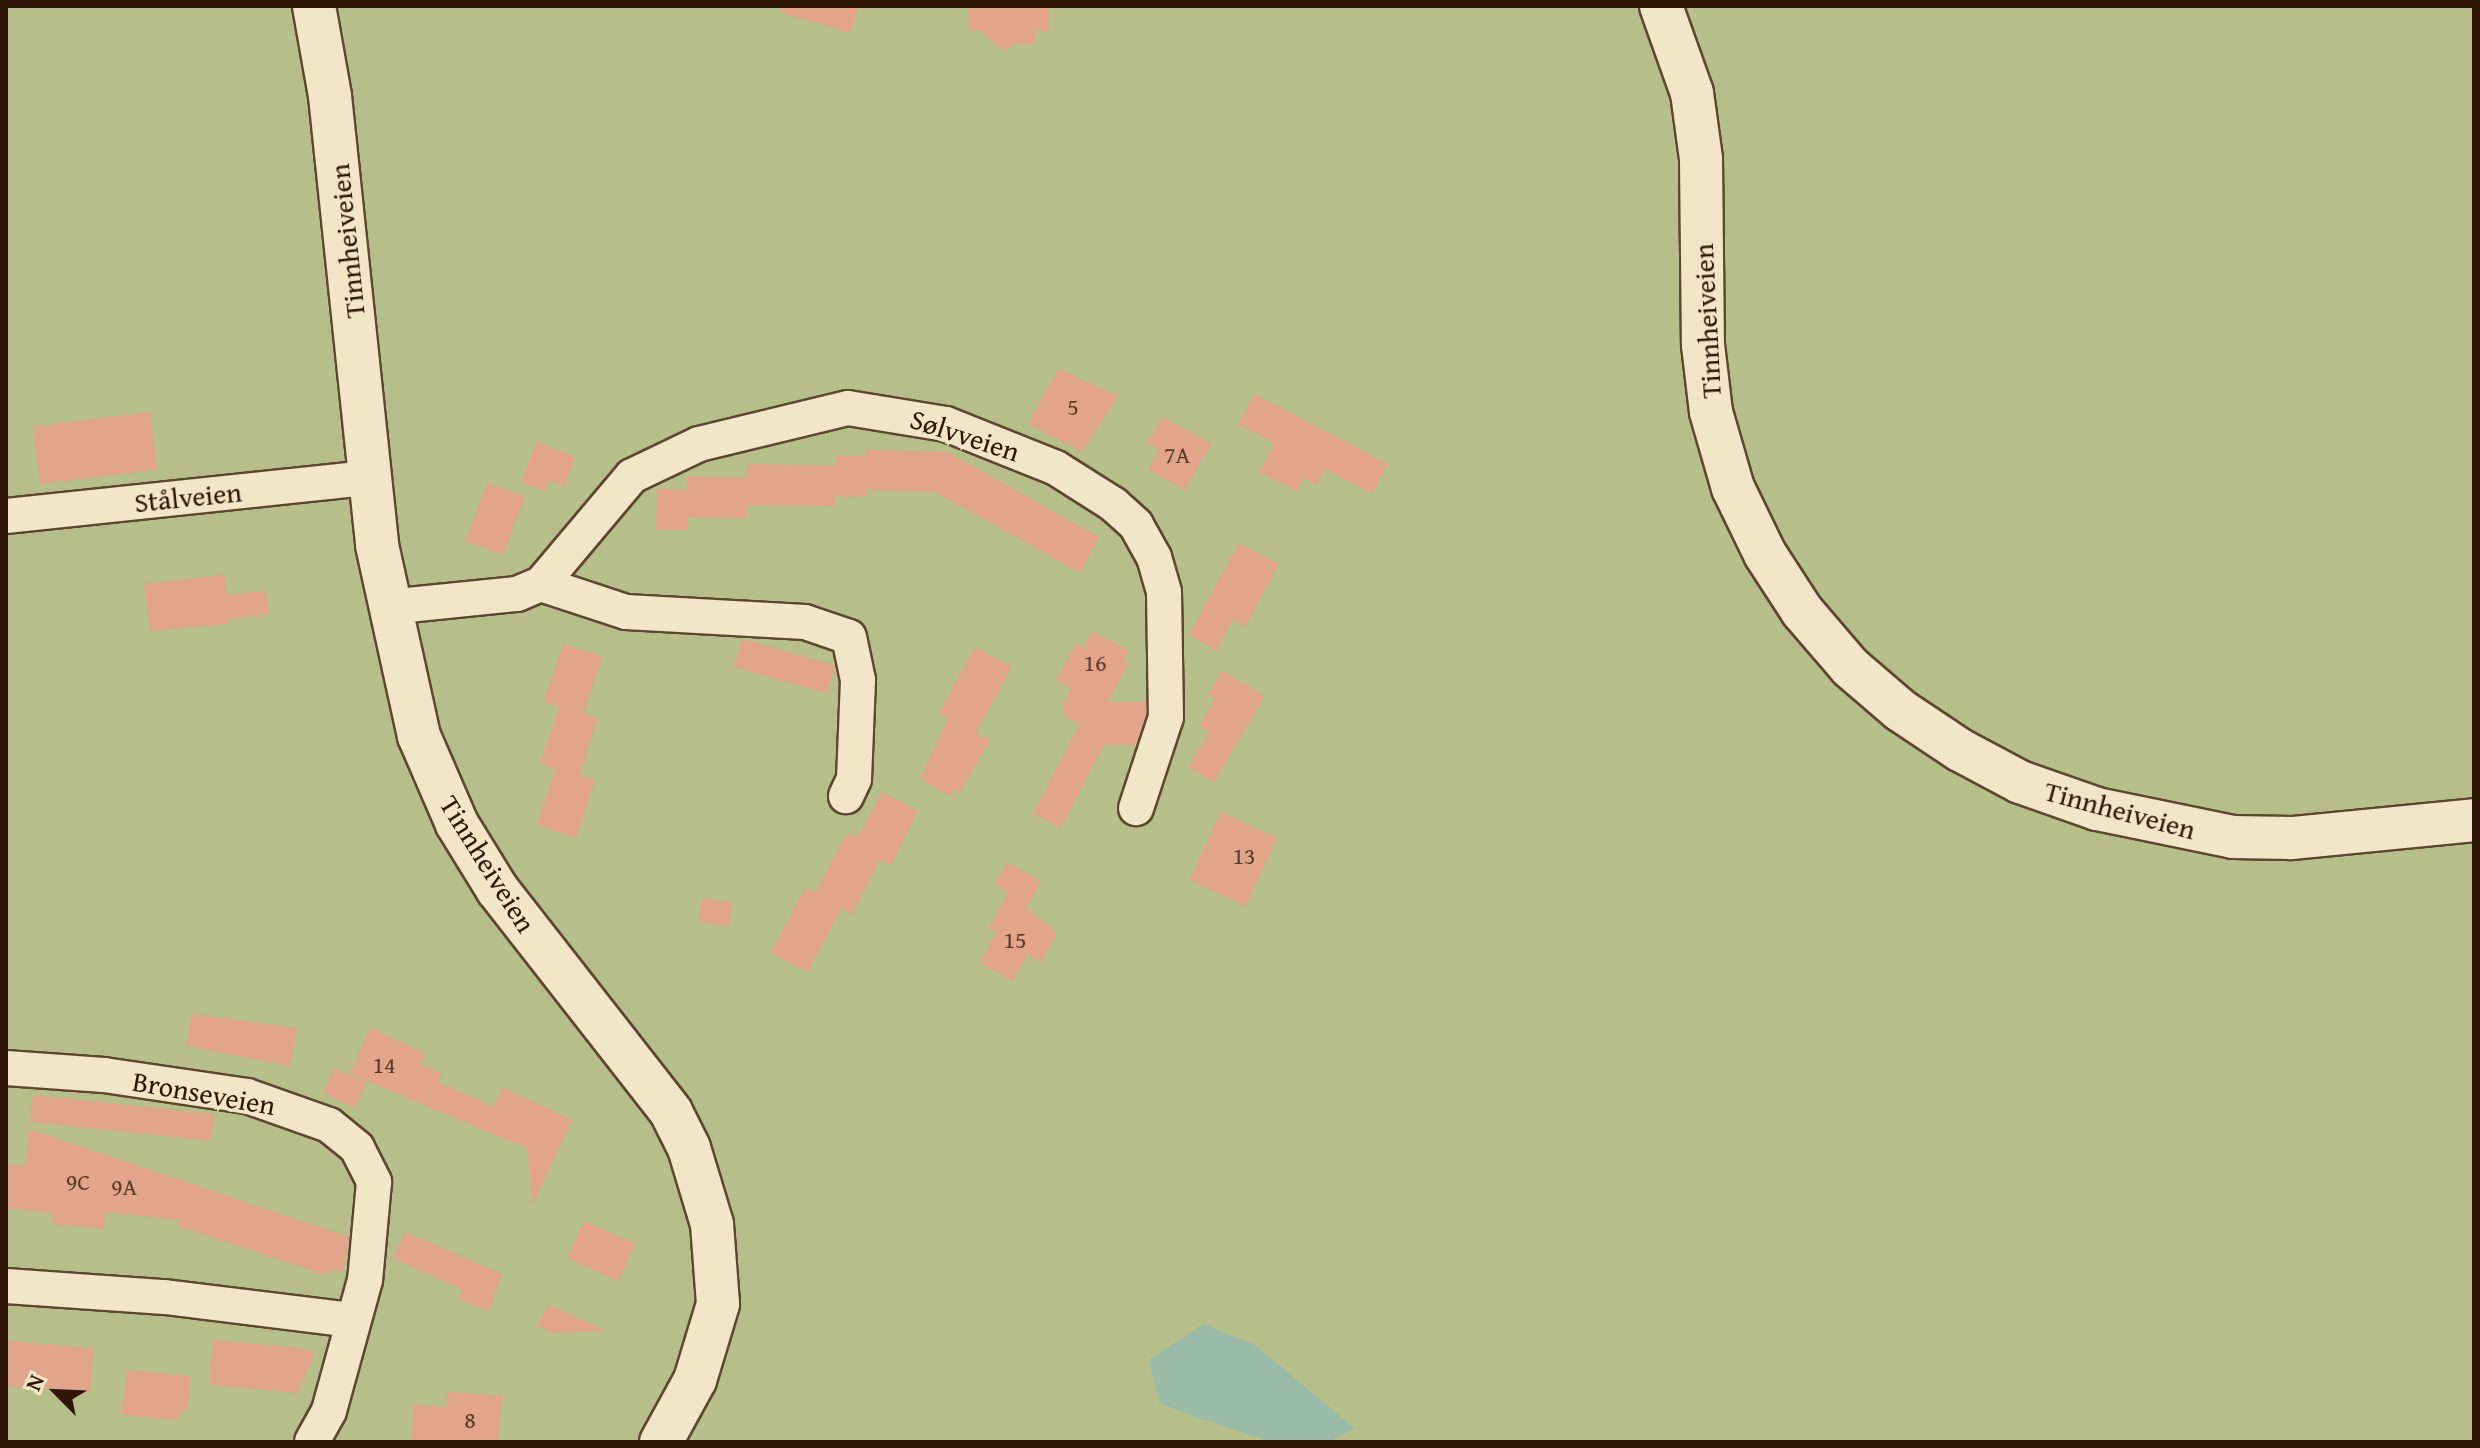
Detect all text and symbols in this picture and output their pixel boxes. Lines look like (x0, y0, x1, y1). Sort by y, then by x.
street label: Tinnheiveien (322, 162, 372, 320)
street label: Tinnheiveien (1686, 243, 1728, 399)
house number: 5 (1067, 393, 1079, 421)
street label: Sølvveien (906, 402, 1024, 468)
house number: 7A (1164, 441, 1190, 469)
street label: Stålveien (133, 475, 243, 519)
house number: 16 (1083, 649, 1107, 677)
street label: Tinnheiveien (2041, 774, 2199, 846)
street label: Tinnheiveien (433, 789, 543, 939)
house number: 13 (1232, 842, 1256, 870)
house number: 15 (1003, 926, 1027, 954)
house number: 14 (372, 1051, 396, 1079)
street label: Bronseveien (130, 1064, 278, 1122)
house number: 9C (66, 1168, 90, 1196)
house number: 9A (111, 1173, 137, 1201)
north arrow (16, 1352, 96, 1432)
text: N (16, 1369, 52, 1395)
house number: 8 (464, 1406, 476, 1434)

